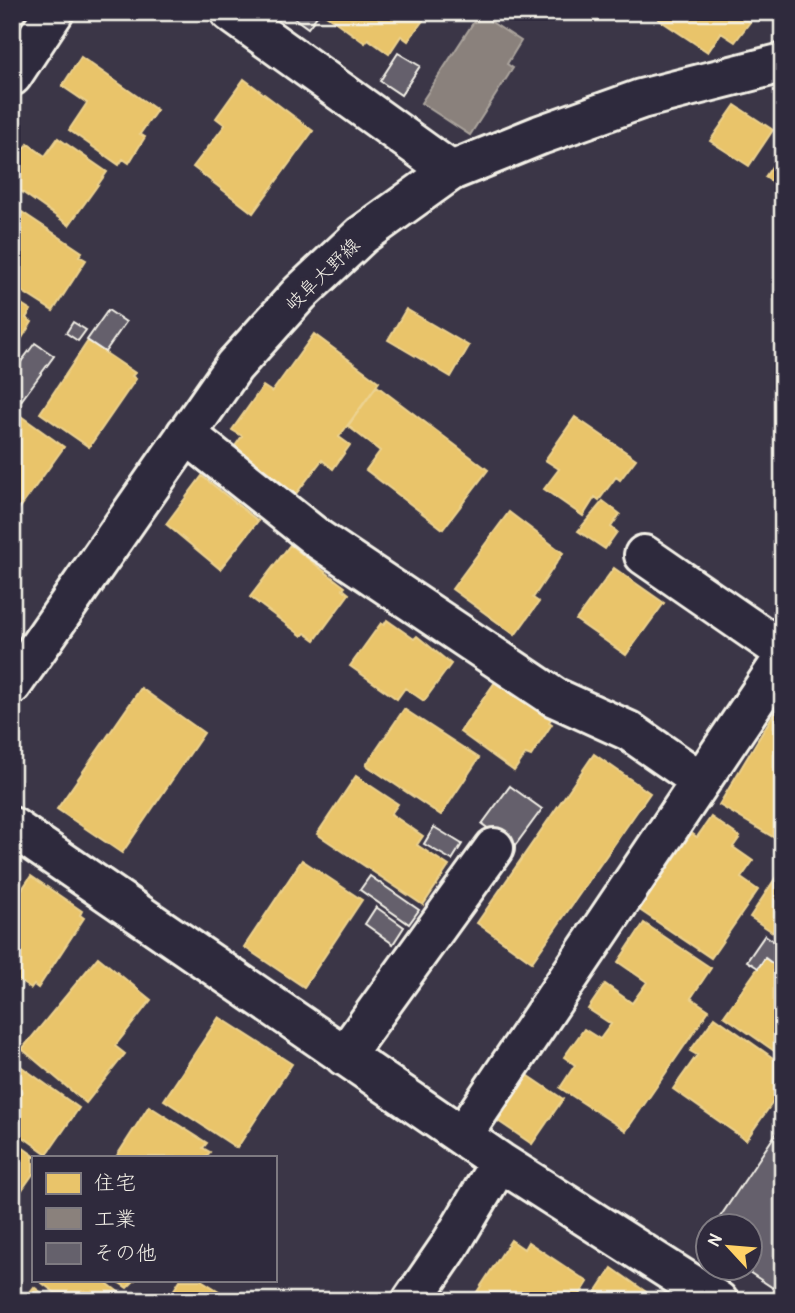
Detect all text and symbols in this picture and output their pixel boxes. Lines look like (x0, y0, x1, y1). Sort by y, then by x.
street label: 岐阜大野線 (279, 232, 365, 316)
legend (32, 1156, 276, 1282)
text: 住宅 (94, 1168, 136, 1197)
text: 工業 (94, 1204, 136, 1233)
north arrow (694, 1212, 764, 1282)
text: N (700, 1229, 728, 1250)
text: その他 (94, 1238, 157, 1267)

